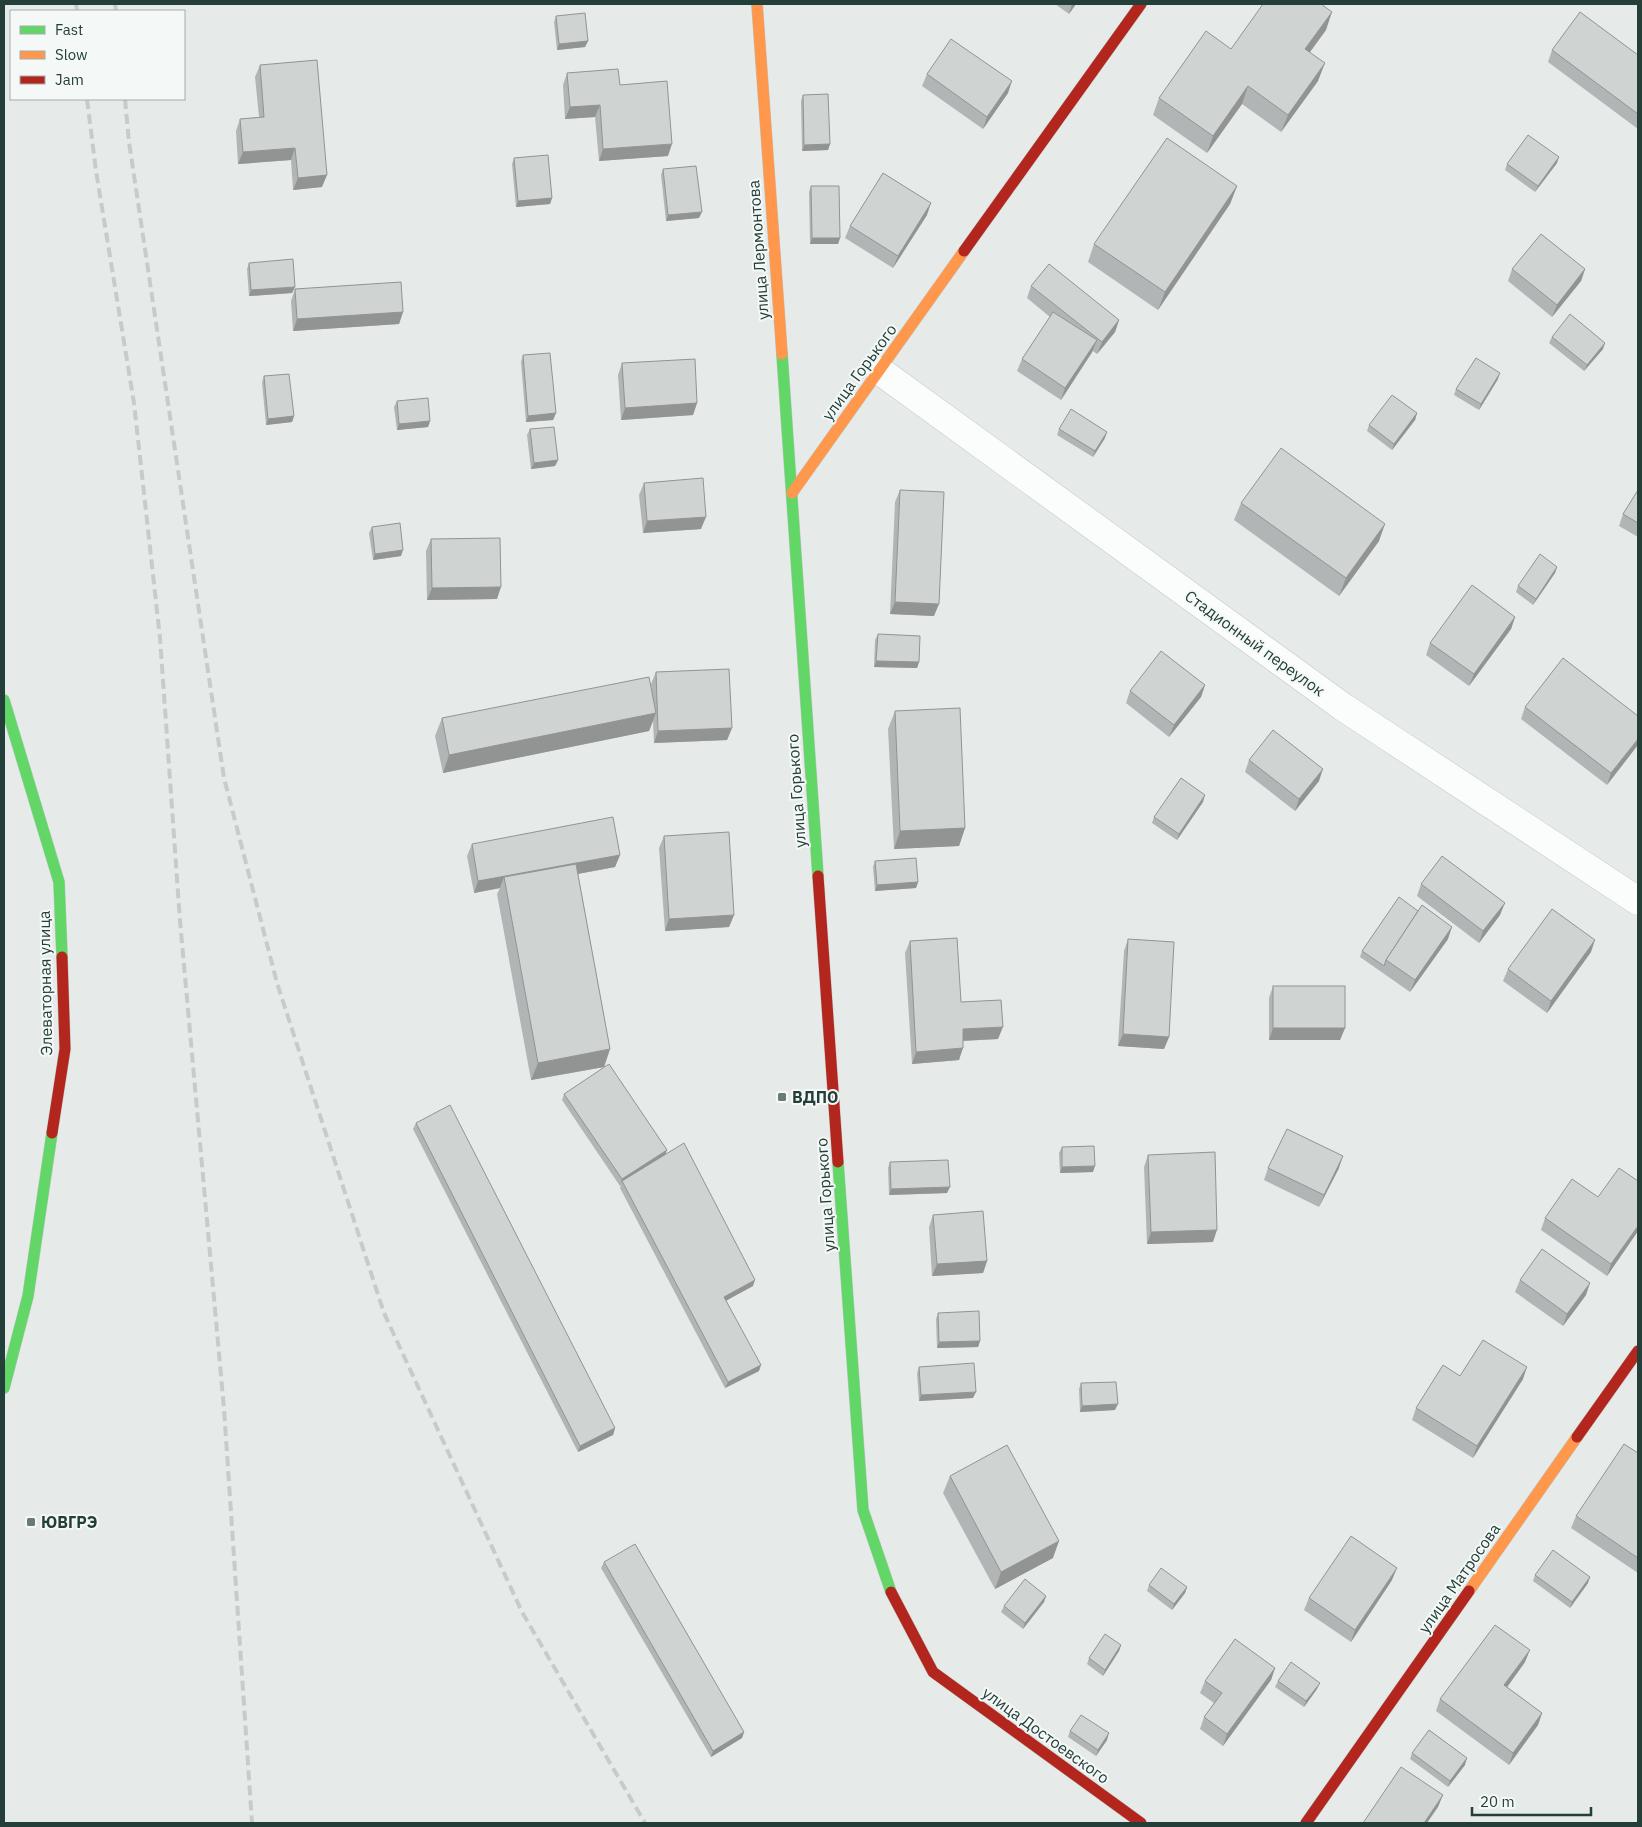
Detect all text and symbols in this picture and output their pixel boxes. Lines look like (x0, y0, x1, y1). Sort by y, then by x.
legend (10, 10, 185, 100)
text: Fast (55, 20, 83, 39)
text: Slow (55, 45, 88, 64)
text: Jam (55, 70, 84, 89)
street label: улица Лермонтова (743, 179, 773, 321)
street label: улица Горького (817, 320, 901, 424)
street label: Стадионный переулок (1181, 585, 1329, 701)
street label: улица Горького (782, 733, 810, 849)
street label: Элеваторная улица (34, 910, 56, 1056)
place label: ВДПО (792, 1087, 838, 1107)
marker: ВДПО (776, 1091, 788, 1103)
street label: улица Горького (811, 1137, 839, 1253)
place label: ЮВГРЭ (41, 1512, 97, 1532)
marker: ЮВГРЭ (25, 1516, 37, 1528)
street label: улица Матросова (1414, 1519, 1505, 1637)
street label: улица Достоевского (979, 1682, 1113, 1788)
scale bar (1472, 1784, 1591, 1816)
text: 20 m (1480, 1792, 1515, 1811)

